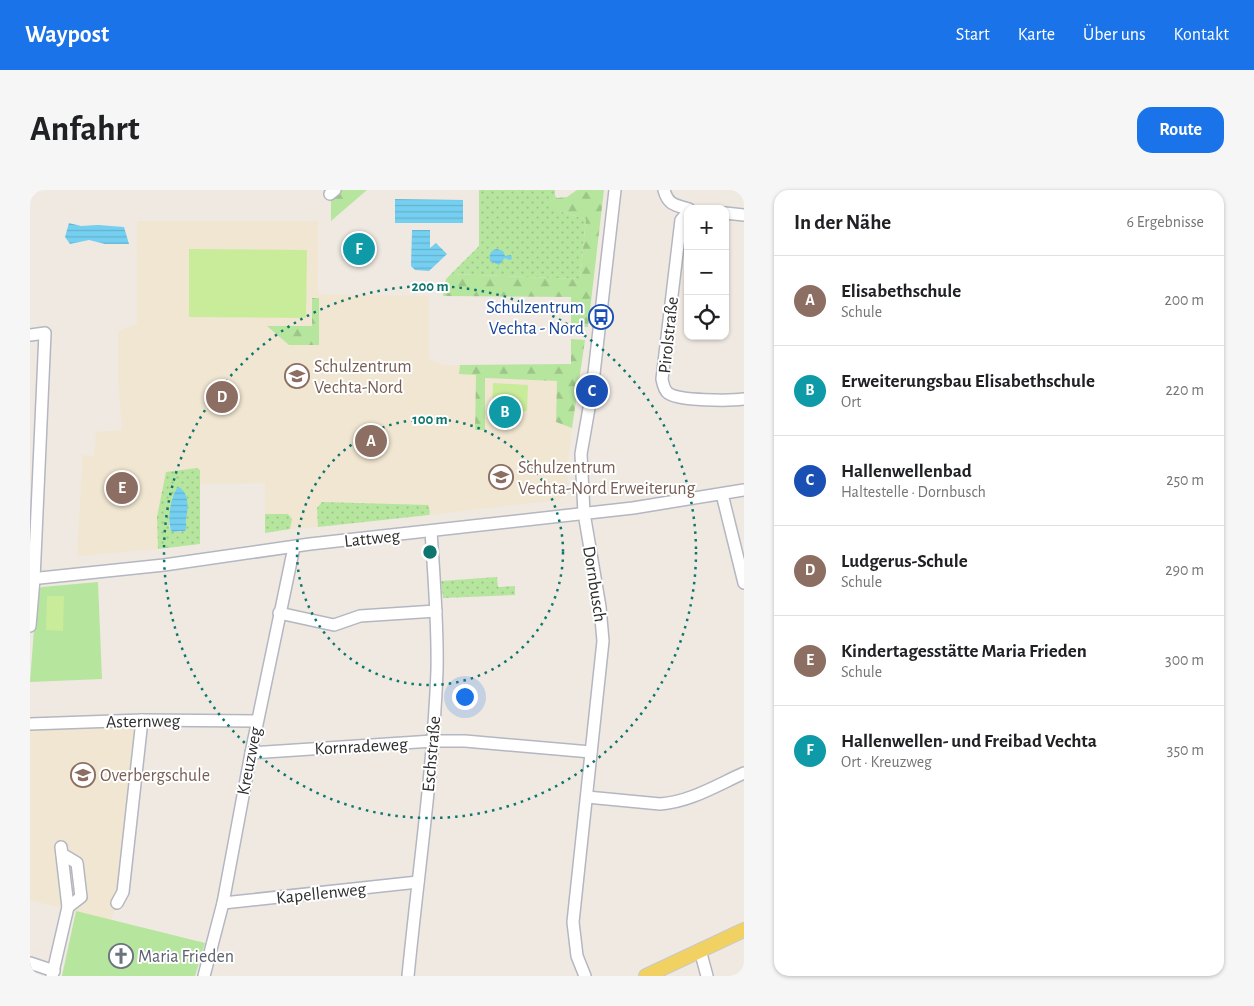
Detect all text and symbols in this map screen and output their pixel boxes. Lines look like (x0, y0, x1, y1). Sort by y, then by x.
text: Waypost (25, 23, 109, 47)
text: Start (956, 26, 990, 44)
text: Karte (1018, 26, 1055, 44)
text: Über uns (1083, 26, 1146, 44)
text: Kontakt (1174, 26, 1229, 44)
button: Route (1137, 107, 1224, 153)
text: Anfahrt (30, 112, 140, 147)
map controls (684, 205, 729, 340)
button: + (684, 205, 729, 250)
text: In der Nähe (794, 212, 891, 233)
text: 6 Ergebnisse (1127, 214, 1204, 230)
pin: F (343, 230, 375, 268)
button: − (684, 250, 729, 295)
text: 200 m (411, 279, 449, 294)
text: Elisabethschule (841, 282, 961, 301)
text: A (805, 292, 815, 308)
text: 200 m (1164, 292, 1204, 308)
button: locate (684, 295, 729, 340)
street label: Pirolstraße (656, 296, 682, 375)
place label: Schulzentrum Vechta - Nord (486, 299, 584, 338)
bus stop icon: Schulzentrum Vechta - Nord (588, 304, 614, 330)
text: Schule (841, 304, 882, 320)
place label: Schulzentrum Vechta-Nord (314, 358, 412, 397)
school or university icon: Schulzentrum Vechta-Nord (284, 363, 310, 389)
pin: C (576, 372, 608, 410)
text: Erweiterungsbau Elisabethschule (841, 372, 1095, 391)
pin: D (206, 378, 238, 416)
text: B (805, 382, 815, 398)
text: 220 m (1166, 382, 1204, 398)
pin: B (489, 393, 521, 431)
text: Ort (841, 394, 861, 410)
text: 100 m (412, 412, 448, 427)
pin: A (355, 422, 387, 460)
place label: Schulzentrum Vechta-Nord Erweiterung (518, 459, 696, 498)
text: Hallenwellenbad (841, 462, 972, 481)
school or university icon: Schulzentrum Vechta-Nord Erweiterung (488, 464, 514, 490)
pin: E (106, 469, 138, 507)
text: C (806, 472, 814, 488)
text: 250 m (1166, 472, 1204, 488)
text: Haltestelle · Dornbusch (841, 484, 986, 500)
street label: Lattweg (343, 527, 401, 551)
centre of rings (421, 543, 439, 561)
street label: Dornbusch (579, 545, 609, 623)
text: Ludgerus-Schule (841, 552, 968, 571)
text: D (805, 562, 815, 578)
text: 290 m (1165, 562, 1204, 578)
text: Schule (841, 574, 882, 590)
text: Kindertagesstätte Maria Frieden (841, 642, 1087, 661)
text: E (806, 652, 814, 668)
text: 300 m (1165, 652, 1204, 668)
text: Schule (841, 664, 882, 680)
your location (452, 684, 478, 710)
street label: Asternweg (106, 712, 181, 732)
street label: Eschstraße (420, 715, 444, 793)
street label: Kreuzweg (235, 725, 265, 797)
text: Hallenwellen- und Freibad Vechta (841, 732, 1097, 751)
street label: Kornradeweg (314, 736, 408, 758)
text: F (806, 742, 814, 758)
text: 350 m (1167, 742, 1204, 758)
text: Ort · Kreuzweg (841, 754, 932, 770)
school or university icon: Overbergschule (70, 762, 96, 788)
place label: Overbergschule (100, 767, 210, 785)
street label: Kapellenweg (275, 880, 367, 908)
church icon: Maria Frieden (108, 943, 134, 969)
place label: Maria Frieden (138, 948, 234, 966)

